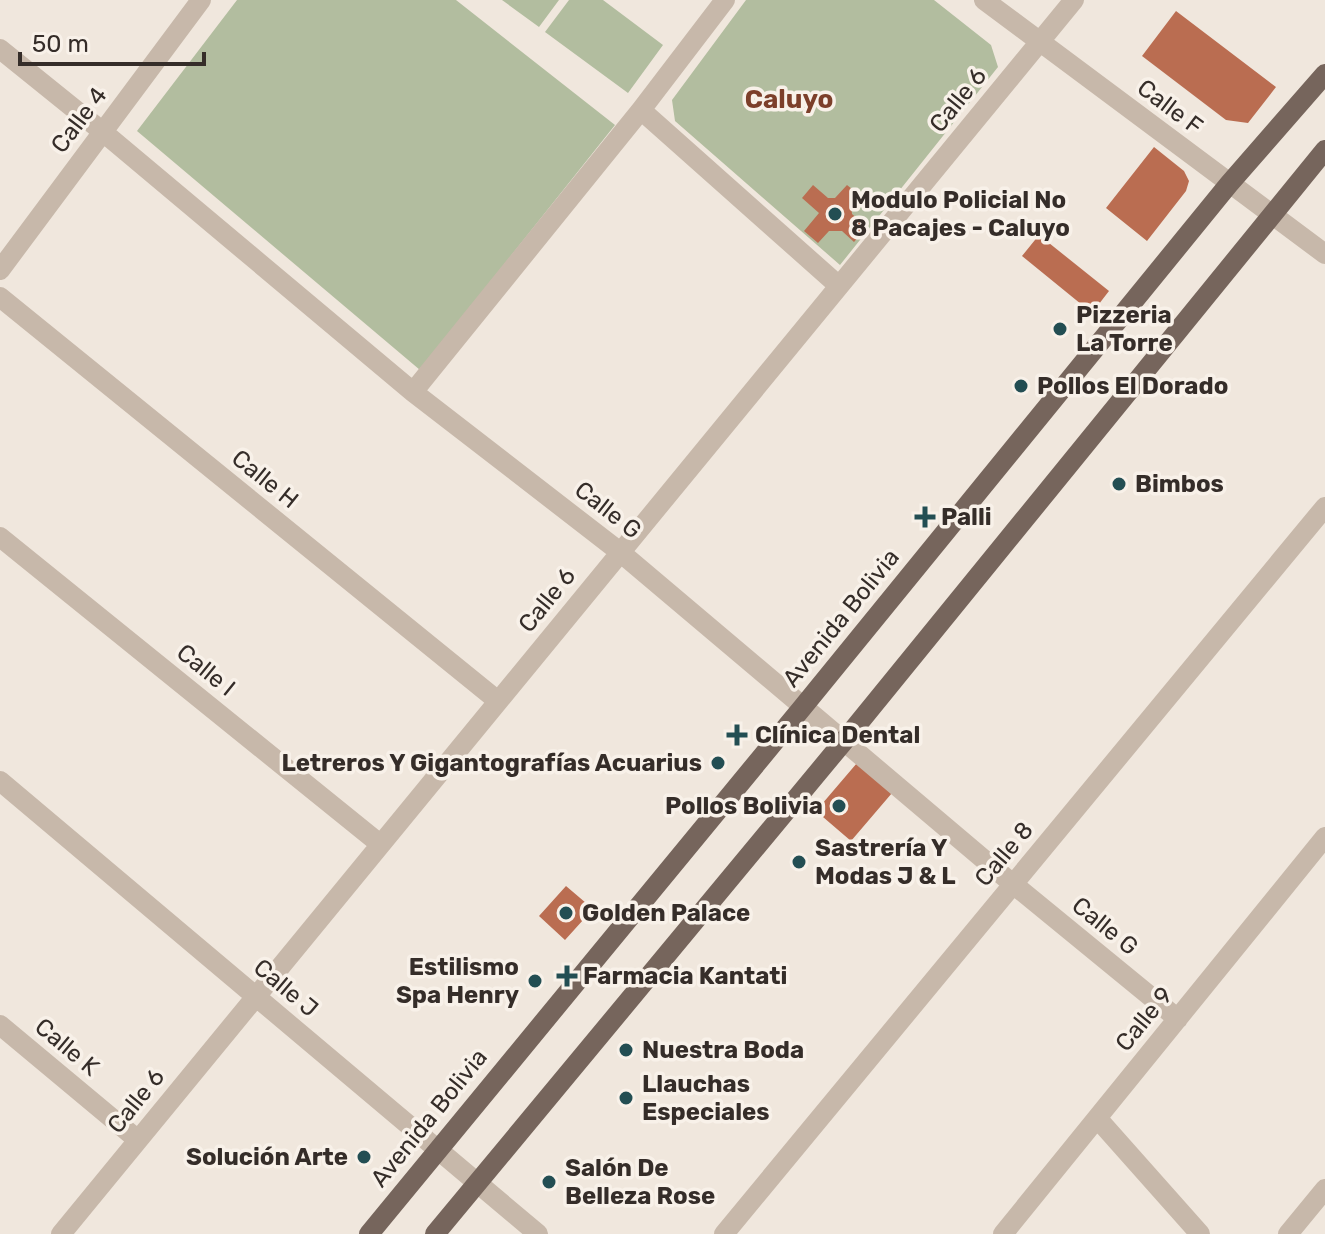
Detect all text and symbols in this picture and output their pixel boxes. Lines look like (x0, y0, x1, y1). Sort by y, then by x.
scale bar (20, 16, 204, 66)
text: 50 m (32, 30, 89, 58)
street label: Calle 6 (924, 62, 992, 138)
street label: Calle F (1132, 73, 1208, 141)
street label: Calle 4 (45, 82, 113, 158)
district label: Caluyo (745, 84, 833, 115)
place label: Modulo Policial No 8 Pacajes - Caluyo (851, 186, 1070, 242)
marker: Modulo Policial No 8 Pacajes - Caluyo (826, 205, 844, 223)
place label: Pizzeria La Torre (1076, 301, 1173, 357)
marker: Pizzeria La Torre (1051, 320, 1069, 338)
place label: Pollos El Dorado (1037, 372, 1228, 400)
marker: Pollos El Dorado (1012, 377, 1030, 395)
street label: Calle H (226, 444, 304, 514)
place label: Bimbos (1135, 470, 1224, 498)
street label: Calle G (569, 475, 647, 545)
marker: Bimbos (1110, 475, 1128, 493)
place label: Palli (941, 503, 992, 531)
marker: Palli (916, 508, 934, 526)
street label: Avenida Bolivia (777, 543, 905, 693)
street label: Calle 6 (513, 562, 581, 638)
street label: Calle I (171, 638, 241, 702)
place label: Clínica Dental (755, 721, 920, 749)
marker: Clínica Dental (726, 724, 748, 746)
place label: Letreros Y Gigantografías Acuarius (281, 749, 702, 777)
marker: Letreros Y Gigantografías Acuarius (709, 754, 727, 772)
place label: Pollos Bolivia (665, 792, 823, 820)
marker: Pollos Bolivia (830, 797, 848, 815)
street label: Calle 8 (969, 816, 1039, 892)
place label: Sastrería Y Modas J & L (815, 834, 956, 890)
marker: Sastrería Y Modas J & L (790, 853, 808, 871)
street label: Calle G (1066, 891, 1144, 961)
place label: Golden Palace (582, 899, 750, 927)
marker: Golden Palace (557, 904, 575, 922)
street label: Calle J (248, 953, 324, 1023)
place label: Estilismo Spa Henry (396, 953, 519, 1009)
place label: Farmacia Kantati (583, 962, 787, 990)
marker: Farmacia Kantati (558, 967, 576, 985)
marker: Estilismo Spa Henry (526, 972, 544, 990)
street label: Calle 9 (1110, 981, 1178, 1057)
street label: Calle K (29, 1012, 105, 1082)
place label: Nuestra Boda (642, 1036, 804, 1064)
marker: Nuestra Boda (617, 1041, 635, 1059)
street label: Avenida Bolivia (365, 1043, 493, 1193)
street label: Calle 6 (102, 1063, 170, 1139)
place label: Llauchas Especiales (642, 1070, 770, 1126)
marker: Llauchas Especiales (617, 1089, 635, 1107)
place label: Solución Arte (186, 1143, 348, 1171)
marker: Solución Arte (355, 1148, 373, 1166)
place label: Salón De Belleza Rose (565, 1154, 715, 1210)
marker: Salón De Belleza Rose (540, 1173, 558, 1191)

